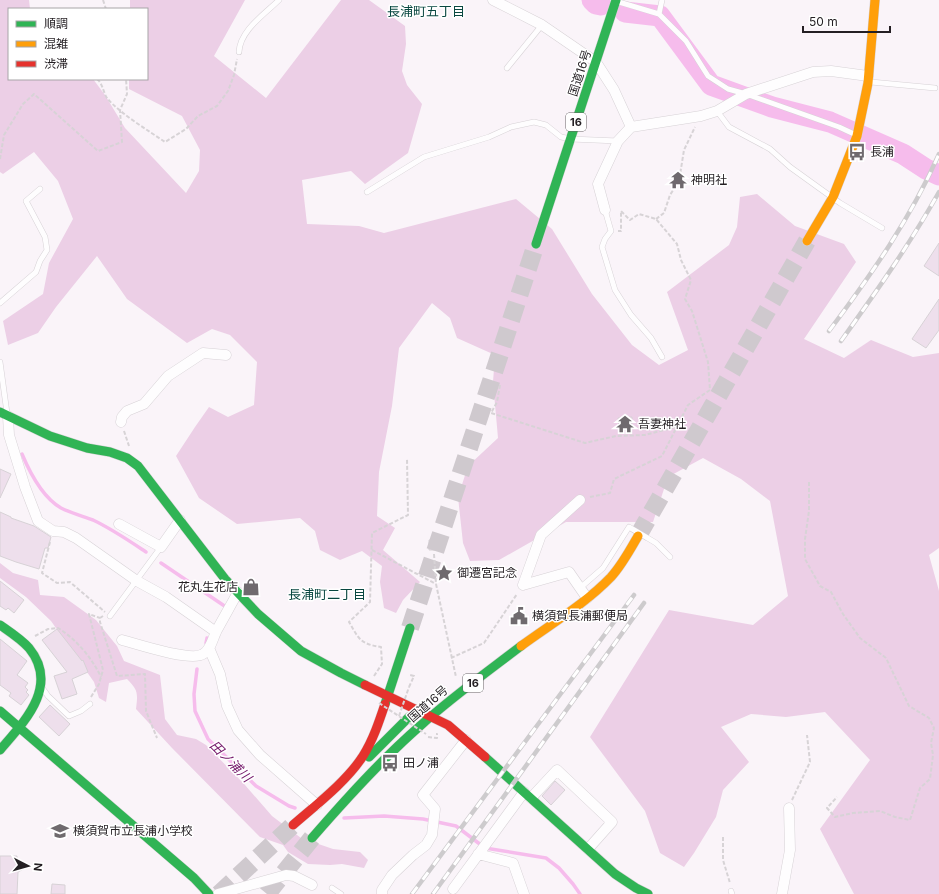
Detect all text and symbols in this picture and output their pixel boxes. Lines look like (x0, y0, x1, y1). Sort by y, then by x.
district label: 長浦町五丁目 (387, 3, 465, 19)
legend (8, 8, 148, 80)
scale bar (803, 8, 890, 34)
text: 50 m (809, 14, 838, 29)
text: 順調 (44, 16, 68, 31)
text: 混雑 (44, 36, 68, 51)
street label: 国道16号 (565, 48, 594, 98)
text: 渋滞 (44, 56, 68, 71)
road number: 16 (566, 113, 586, 131)
bus stop icon: 長浦 (847, 142, 867, 162)
place label: 長浦 (870, 144, 894, 159)
temple icon: 神明社 (668, 170, 688, 190)
place label: 神明社 (691, 172, 727, 187)
temple icon: 吾妻神社 (615, 414, 635, 434)
place label: 吾妻神社 (638, 416, 686, 431)
place icon: 御遷宮記念 (434, 563, 454, 583)
place label: 御遷宮記念 (457, 565, 517, 580)
shop icon: 花丸生花店 (241, 577, 261, 597)
place label: 花丸生花店 (178, 579, 238, 594)
district label: 長浦町二丁目 (288, 586, 366, 602)
public building icon: 横須賀長浦郵便局 (509, 606, 529, 626)
place label: 横須賀長浦郵便局 (532, 608, 628, 623)
road number: 16 (463, 674, 483, 692)
street label: 国道16号 (405, 682, 451, 725)
water label: 田ノ浦川 (207, 737, 256, 786)
bus stop icon: 田ノ浦 (380, 753, 400, 773)
place label: 田ノ浦 (403, 755, 439, 770)
school or university icon: 横須賀市立長浦小学校 (50, 821, 70, 841)
place label: 横須賀市立長浦小学校 (73, 823, 193, 838)
north arrow (8, 846, 48, 886)
text: N (31, 862, 45, 872)

